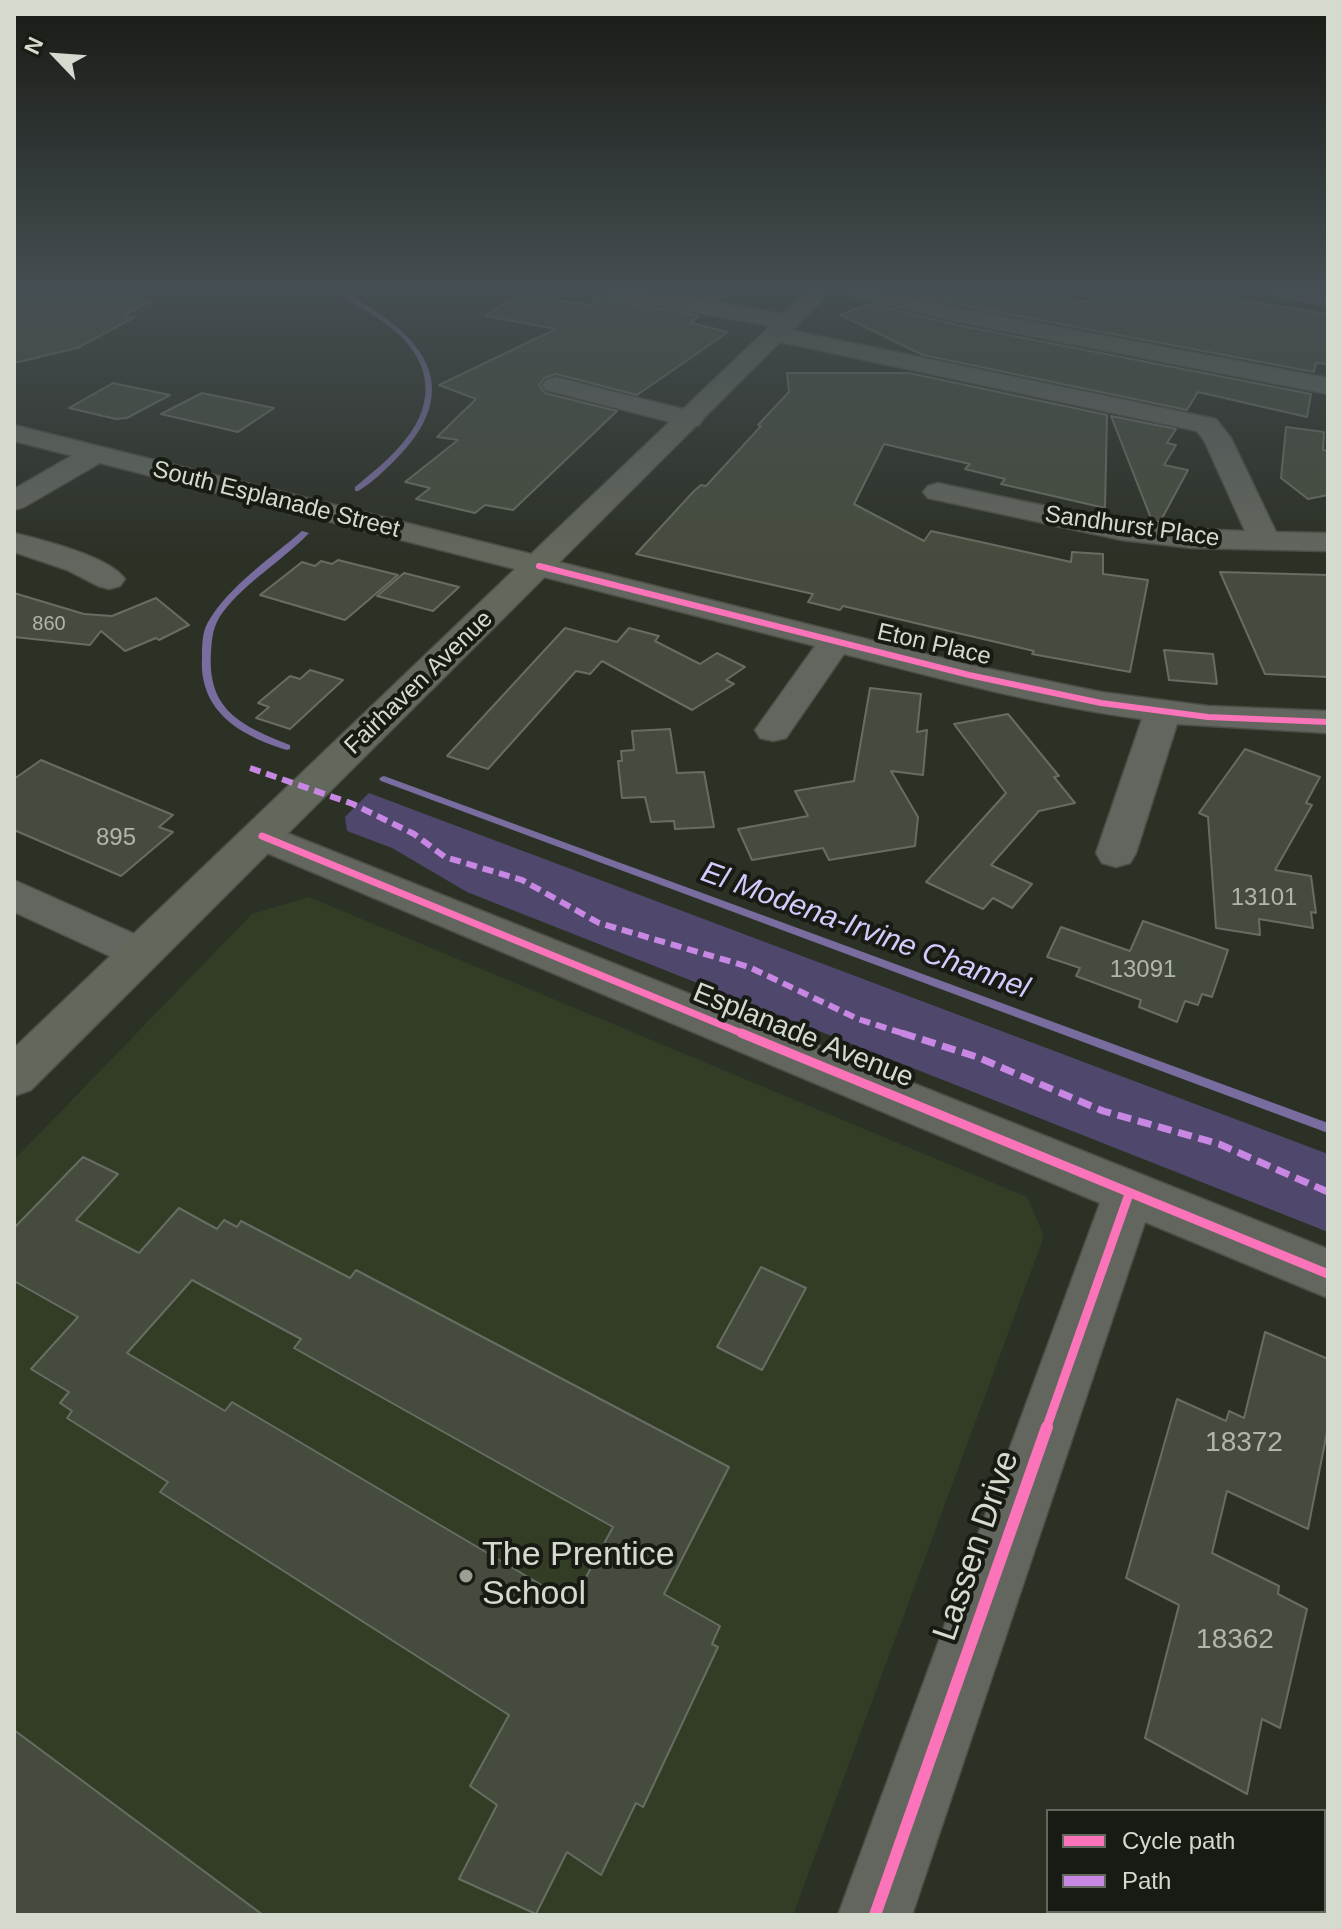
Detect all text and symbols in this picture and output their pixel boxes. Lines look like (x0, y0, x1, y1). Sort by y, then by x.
north arrow (16, 16, 96, 96)
text: N (19, 33, 48, 58)
street label: South Esplanade Street (150, 455, 402, 545)
street label: Sandhurst Place (1043, 500, 1221, 554)
street label: Fairhaven Avenue (339, 605, 499, 761)
house number: 860 (32, 612, 66, 636)
street label: Eton Place (874, 618, 994, 672)
house number: 895 (96, 824, 136, 852)
water label: El Modena-Irvine Channel (696, 855, 1034, 1007)
house number: 13101 (1231, 884, 1297, 912)
house number: 13091 (1110, 956, 1176, 984)
street label: Esplanade Avenue (688, 976, 918, 1096)
house number: 18372 (1205, 1426, 1283, 1460)
street label: Lassen Drive (925, 1446, 1029, 1646)
place label: The Prentice School (482, 1536, 675, 1616)
marker: The Prentice School (457, 1567, 475, 1585)
house number: 18362 (1196, 1623, 1274, 1657)
legend (1046, 1809, 1326, 1913)
text: Cycle path (1122, 1827, 1235, 1854)
text: Path (1122, 1867, 1171, 1894)

